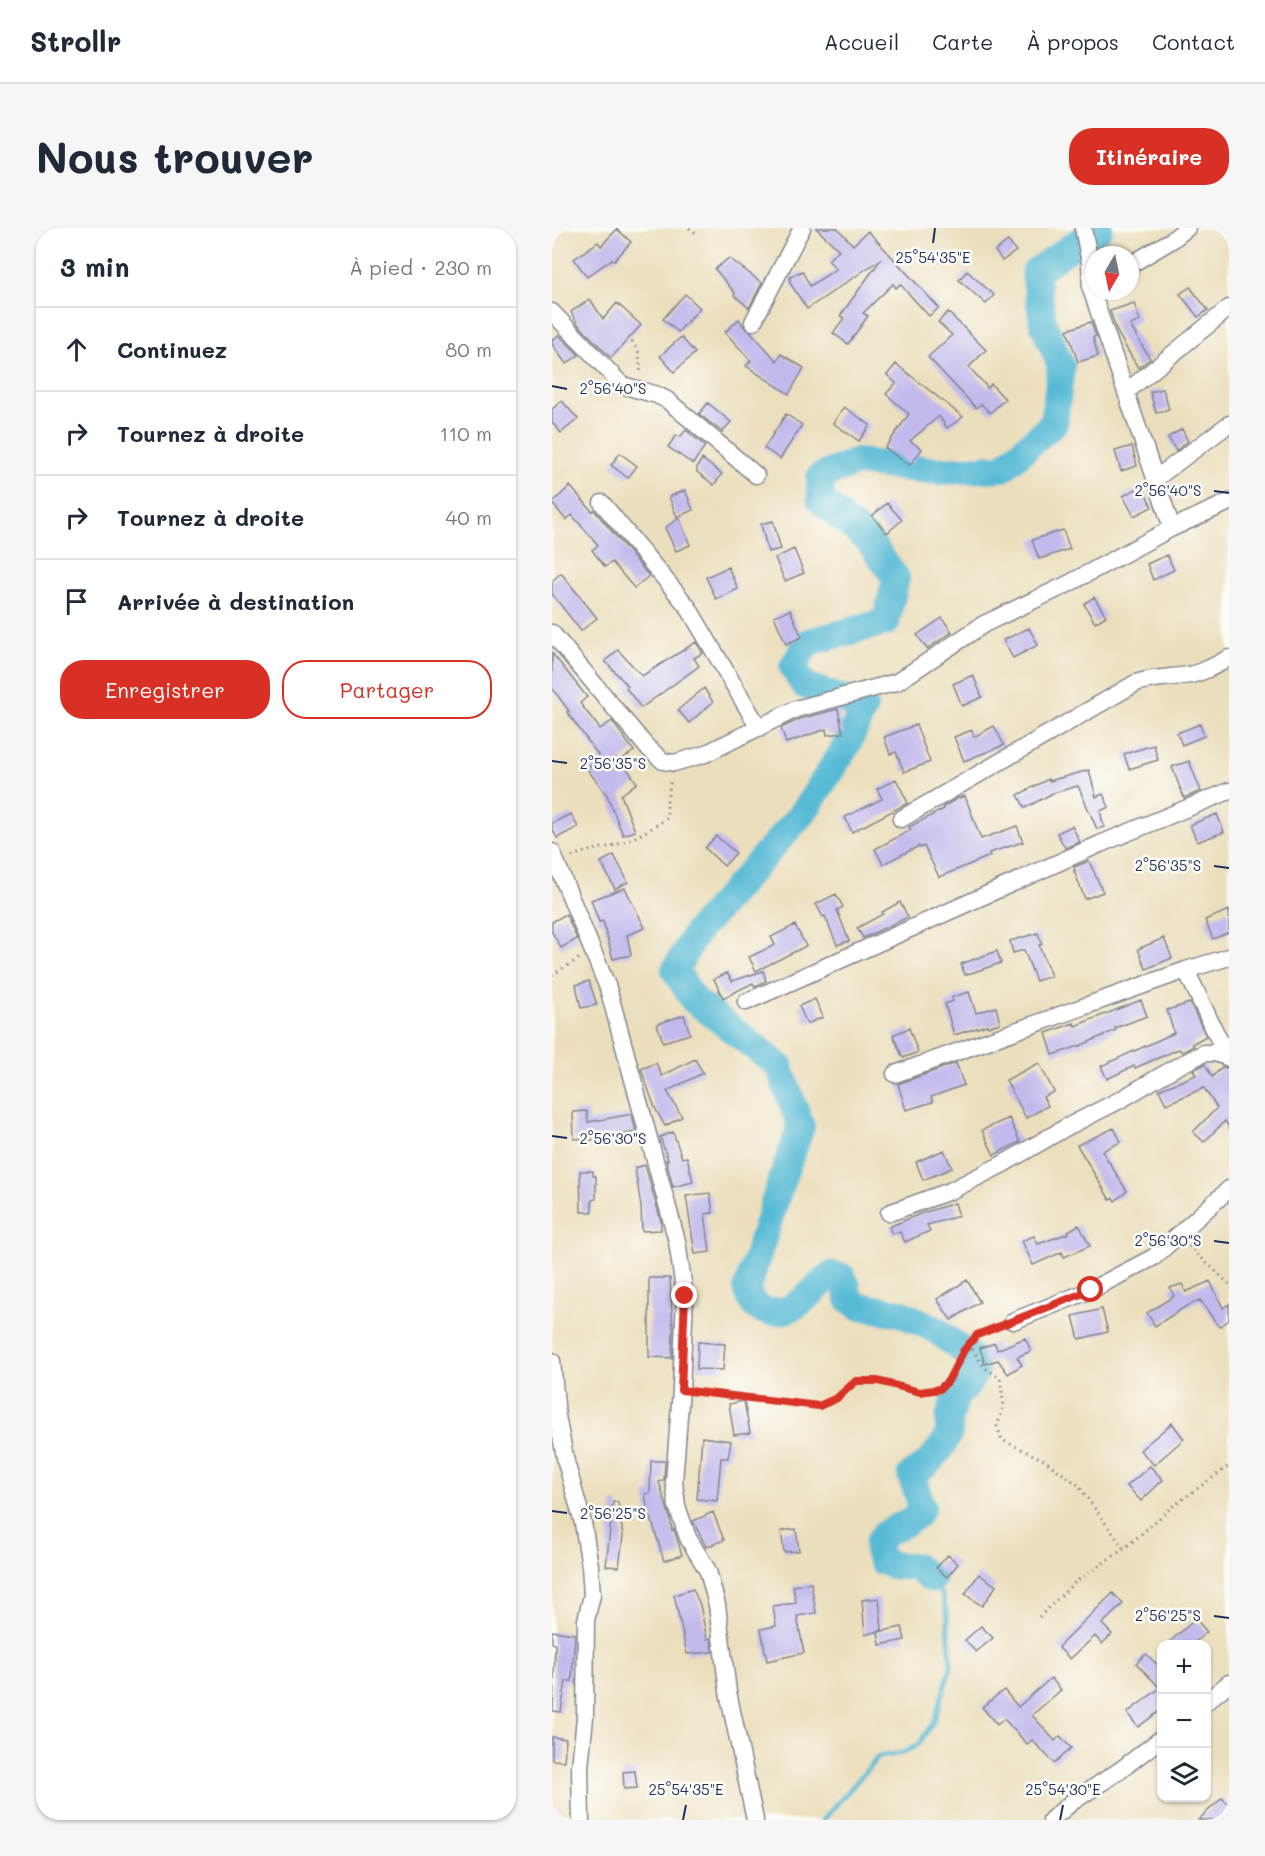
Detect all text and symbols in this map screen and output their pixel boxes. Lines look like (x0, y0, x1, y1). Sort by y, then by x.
text: Strollr (30, 23, 121, 59)
text: Accueil (824, 28, 899, 55)
text: Carte (932, 28, 993, 55)
text: À propos (1026, 28, 1119, 55)
text: Contact (1152, 28, 1235, 55)
button: Itinéraire (1069, 128, 1229, 185)
text: Nous trouver (36, 129, 314, 184)
north arrow (1085, 246, 1139, 300)
text: 25°54'35"E (895, 247, 971, 267)
text: 3 min (60, 250, 129, 284)
text: À pied · 230 m (349, 254, 492, 280)
icon: ahead (60, 333, 93, 366)
text: Continuez (117, 335, 227, 364)
text: 80 m (445, 336, 492, 362)
text: 2°56'40"S (579, 378, 647, 398)
icon: right (60, 417, 93, 450)
text: Tournez à droite (117, 419, 304, 448)
text: 110 m (439, 420, 492, 446)
text: 2°56'40"S (1134, 480, 1202, 500)
icon: right (60, 501, 93, 534)
text: Tournez à droite (117, 503, 304, 532)
text: 40 m (446, 504, 492, 530)
icon: arrive (60, 585, 93, 618)
text: Arrivée à destination (117, 587, 354, 616)
button: Enregistrer (60, 660, 270, 719)
button: Partager (282, 660, 492, 719)
text: 2°56'35"S (580, 753, 646, 773)
text: 2°56'35"S (1135, 855, 1201, 875)
text: 2°56'30"S (579, 1128, 647, 1148)
text: 2°56'30"S (1134, 1230, 1202, 1250)
route start (1077, 1276, 1103, 1302)
route end (671, 1282, 697, 1308)
text: 2°56'25"S (580, 1503, 646, 1523)
text: 2°56'25"S (1135, 1605, 1201, 1625)
map controls (1157, 1640, 1211, 1802)
button: + (1157, 1640, 1211, 1694)
button: − (1157, 1694, 1211, 1748)
button: layers (1157, 1748, 1211, 1802)
text: 25°54'35"E (648, 1779, 724, 1799)
text: 25°54'30"E (1025, 1779, 1101, 1799)

